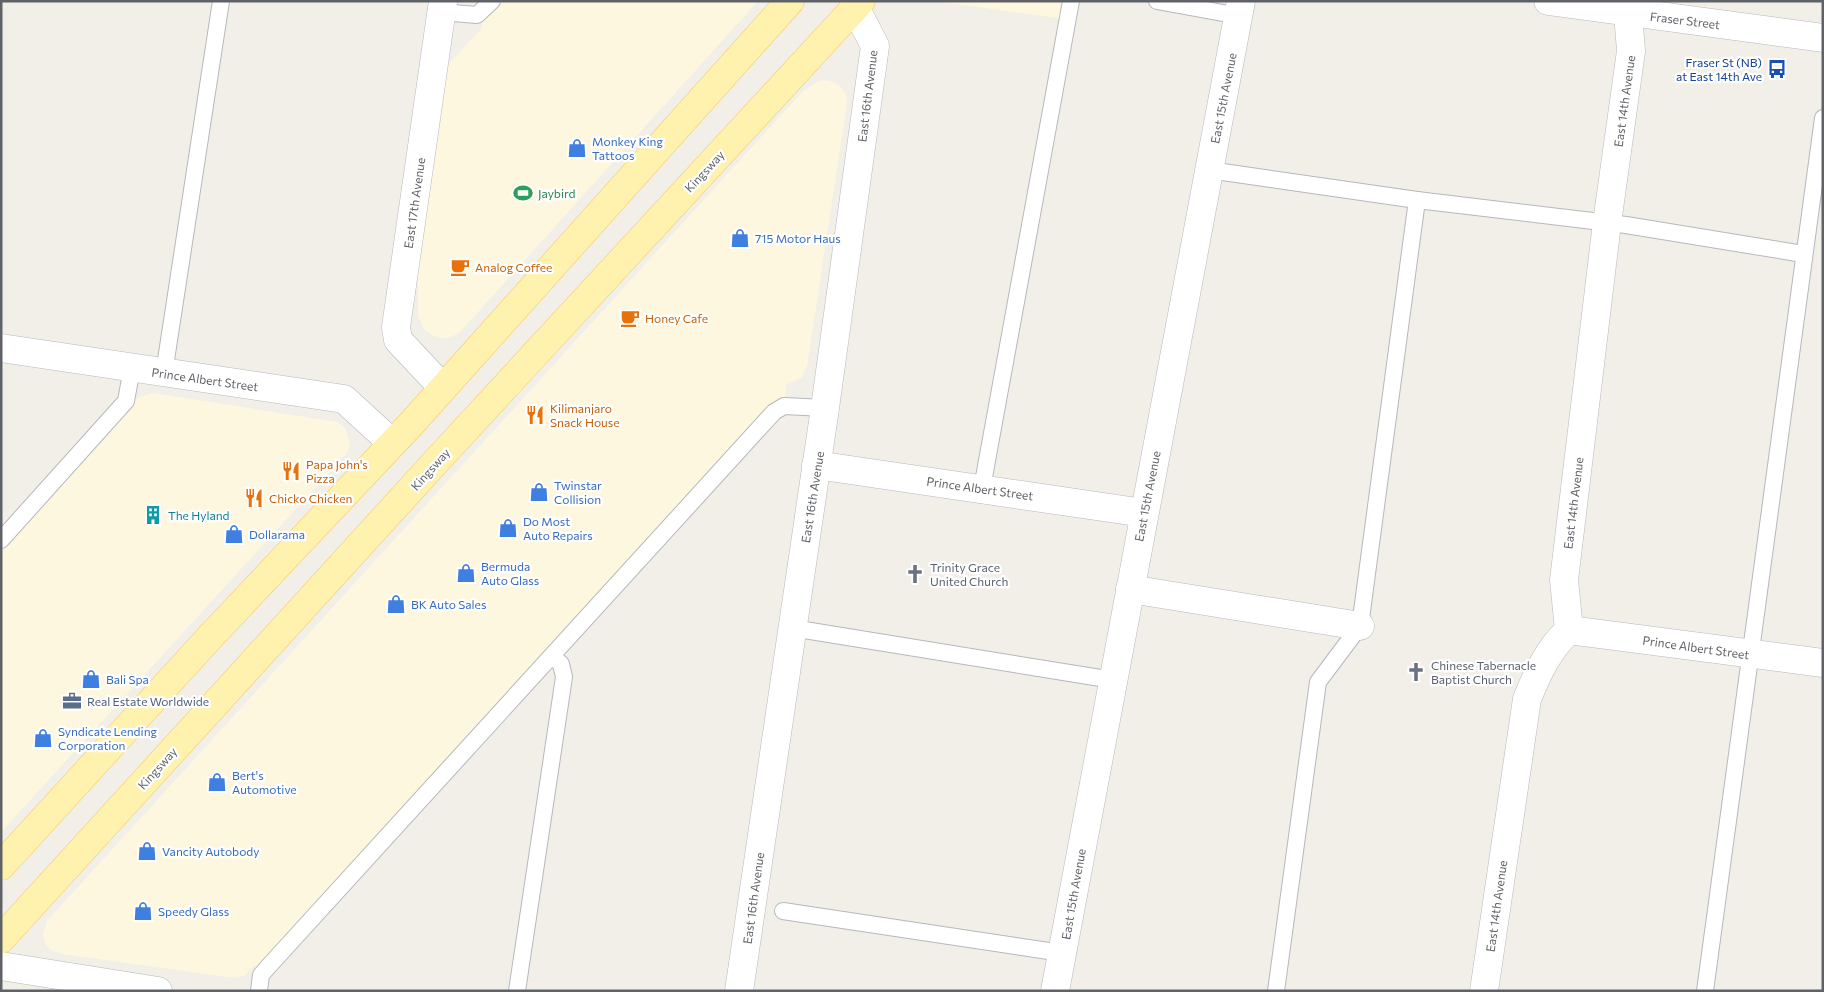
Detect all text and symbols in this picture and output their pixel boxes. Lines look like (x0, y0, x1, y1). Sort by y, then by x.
street label: Fraser Street (1649, 9, 1721, 31)
street label: East 16th Avenue (854, 49, 880, 143)
street label: East 15th Avenue (1207, 51, 1239, 145)
street label: East 14th Avenue (1611, 54, 1637, 148)
place label: Fraser St (NB) at East 14th Ave (1676, 55, 1762, 83)
bus stop icon: Fraser St (NB) at East 14th Ave (1766, 58, 1788, 80)
place label: Monkey King Tattoos (592, 134, 663, 162)
shop icon: Monkey King Tattoos (566, 137, 588, 159)
street label: Kingsway (681, 147, 727, 195)
street label: East 17th Avenue (401, 157, 427, 249)
sports icon: Jaybird (512, 182, 534, 204)
place label: Jaybird (538, 186, 576, 201)
shop icon: 715 Motor Haus (729, 227, 751, 249)
place label: 715 Motor Haus (755, 231, 841, 245)
cafe icon: Analog Coffee (449, 256, 471, 278)
place label: Analog Coffee (475, 260, 552, 274)
cafe icon: Honey Cafe (619, 307, 641, 329)
place label: Honey Cafe (645, 311, 708, 325)
street label: Prince Albert Street (151, 365, 259, 393)
place label: Kilimanjaro Snack House (550, 401, 620, 429)
restaurant icon: Kilimanjaro Snack House (524, 404, 546, 426)
street label: Kingsway (407, 445, 453, 493)
street label: East 15th Avenue (1131, 449, 1163, 543)
street label: East 16th Avenue (798, 450, 826, 544)
street label: East 14th Avenue (1560, 456, 1586, 550)
place label: Papa John's Pizza (306, 457, 368, 485)
restaurant icon: Papa John's Pizza (280, 460, 302, 482)
street label: Prince Albert Street (926, 474, 1034, 502)
place label: Twinstar Collision (554, 478, 602, 506)
shop icon: Twinstar Collision (528, 481, 550, 503)
restaurant icon: Chicko Chicken (243, 487, 265, 509)
place label: Chicko Chicken (269, 491, 352, 505)
building icon: The Hyland (142, 504, 164, 526)
place label: The Hyland (168, 508, 230, 522)
place label: Do Most Auto Repairs (523, 514, 593, 542)
shop icon: Do Most Auto Repairs (497, 517, 519, 539)
shop icon: Dollarama (223, 523, 245, 545)
place label: Dollarama (249, 527, 305, 541)
place label: Bermuda Auto Glass (481, 559, 539, 587)
place label: Trinity Grace United Church (930, 560, 1008, 588)
shop icon: Bermuda Auto Glass (455, 562, 477, 584)
church icon: Trinity Grace United Church (904, 563, 926, 585)
shop icon: BK Auto Sales (385, 593, 407, 615)
place label: BK Auto Sales (411, 597, 486, 611)
street label: Prince Albert Street (1642, 633, 1750, 661)
place label: Chinese Tabernacle Baptist Church (1431, 658, 1536, 686)
church icon: Chinese Tabernacle Baptist Church (1405, 661, 1427, 683)
shop icon: Bali Spa (80, 668, 102, 690)
place label: Bali Spa (106, 672, 149, 686)
office icon: Real Estate Worldwide (61, 690, 83, 712)
place label: Real Estate Worldwide (87, 694, 209, 708)
place label: Syndicate Lending Corporation (58, 724, 158, 752)
shop icon: Syndicate Lending Corporation (32, 727, 54, 749)
street label: Kingsway (134, 744, 180, 792)
place label: Bert's Automotive (232, 768, 297, 796)
shop icon: Bert's Automotive (206, 771, 228, 793)
shop icon: Vancity Autobody (136, 840, 158, 862)
place label: Vancity Autobody (162, 844, 259, 858)
street label: East 15th Avenue (1058, 847, 1088, 941)
street label: East 16th Avenue (740, 851, 766, 945)
street label: East 14th Avenue (1483, 859, 1509, 953)
shop icon: Speedy Glass (132, 900, 154, 922)
place label: Speedy Glass (158, 904, 229, 918)

